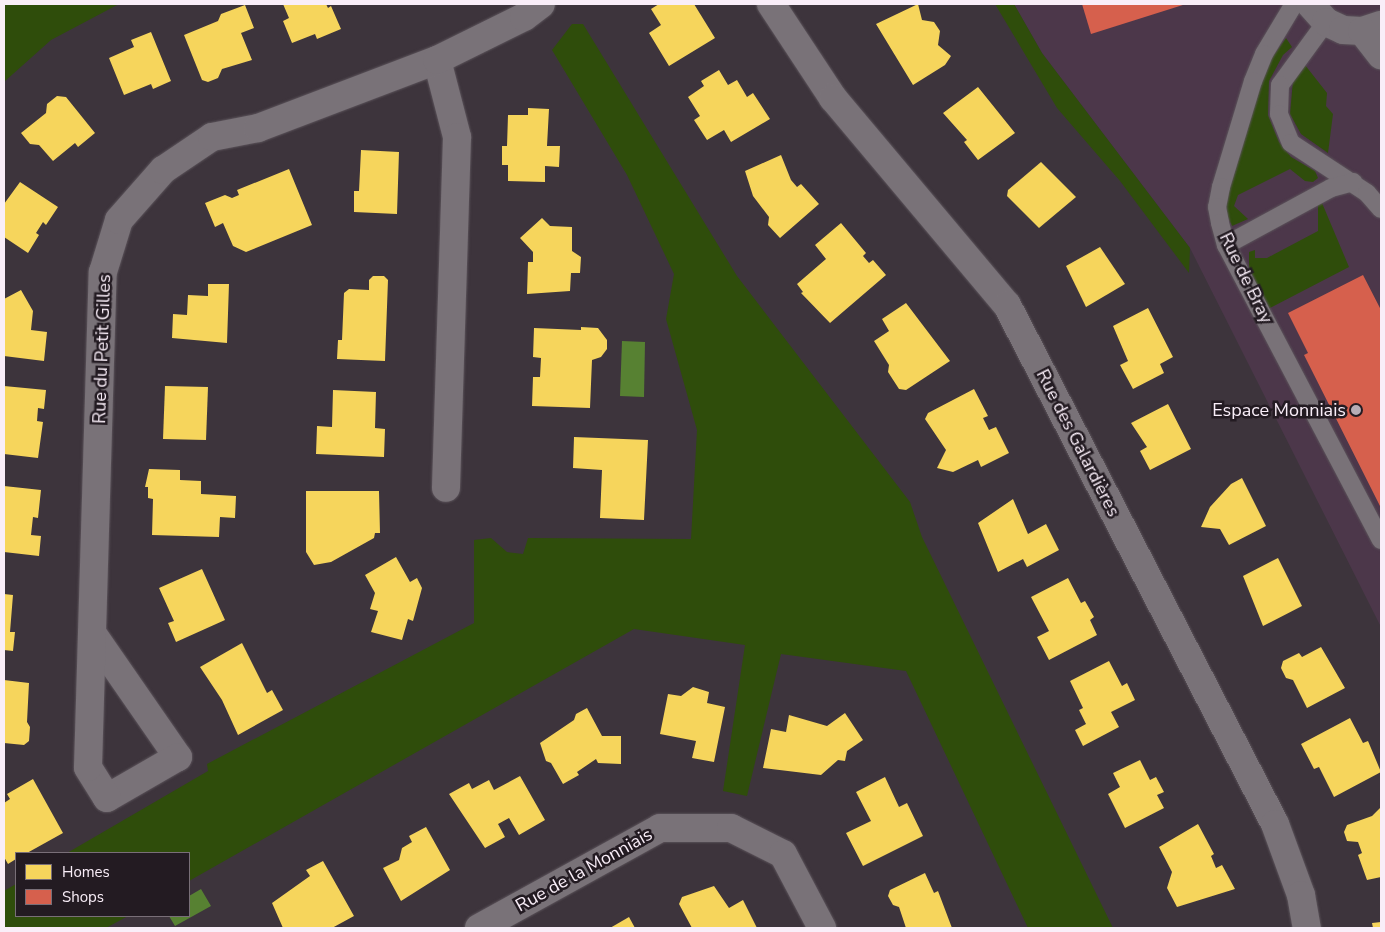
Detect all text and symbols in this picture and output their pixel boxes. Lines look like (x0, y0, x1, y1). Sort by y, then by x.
street label: Rue de Bray (1215, 229, 1277, 327)
street label: Rue du Petit Gilles (89, 274, 115, 424)
street label: Rue des Galardières (1032, 366, 1124, 520)
place label: Espace Monniais (1212, 399, 1346, 421)
marker: Espace Monniais (1350, 404, 1362, 416)
street label: Rue de la Monniais (512, 823, 656, 917)
legend (15, 852, 190, 917)
text: Homes (62, 862, 110, 882)
text: Shops (62, 887, 104, 907)

